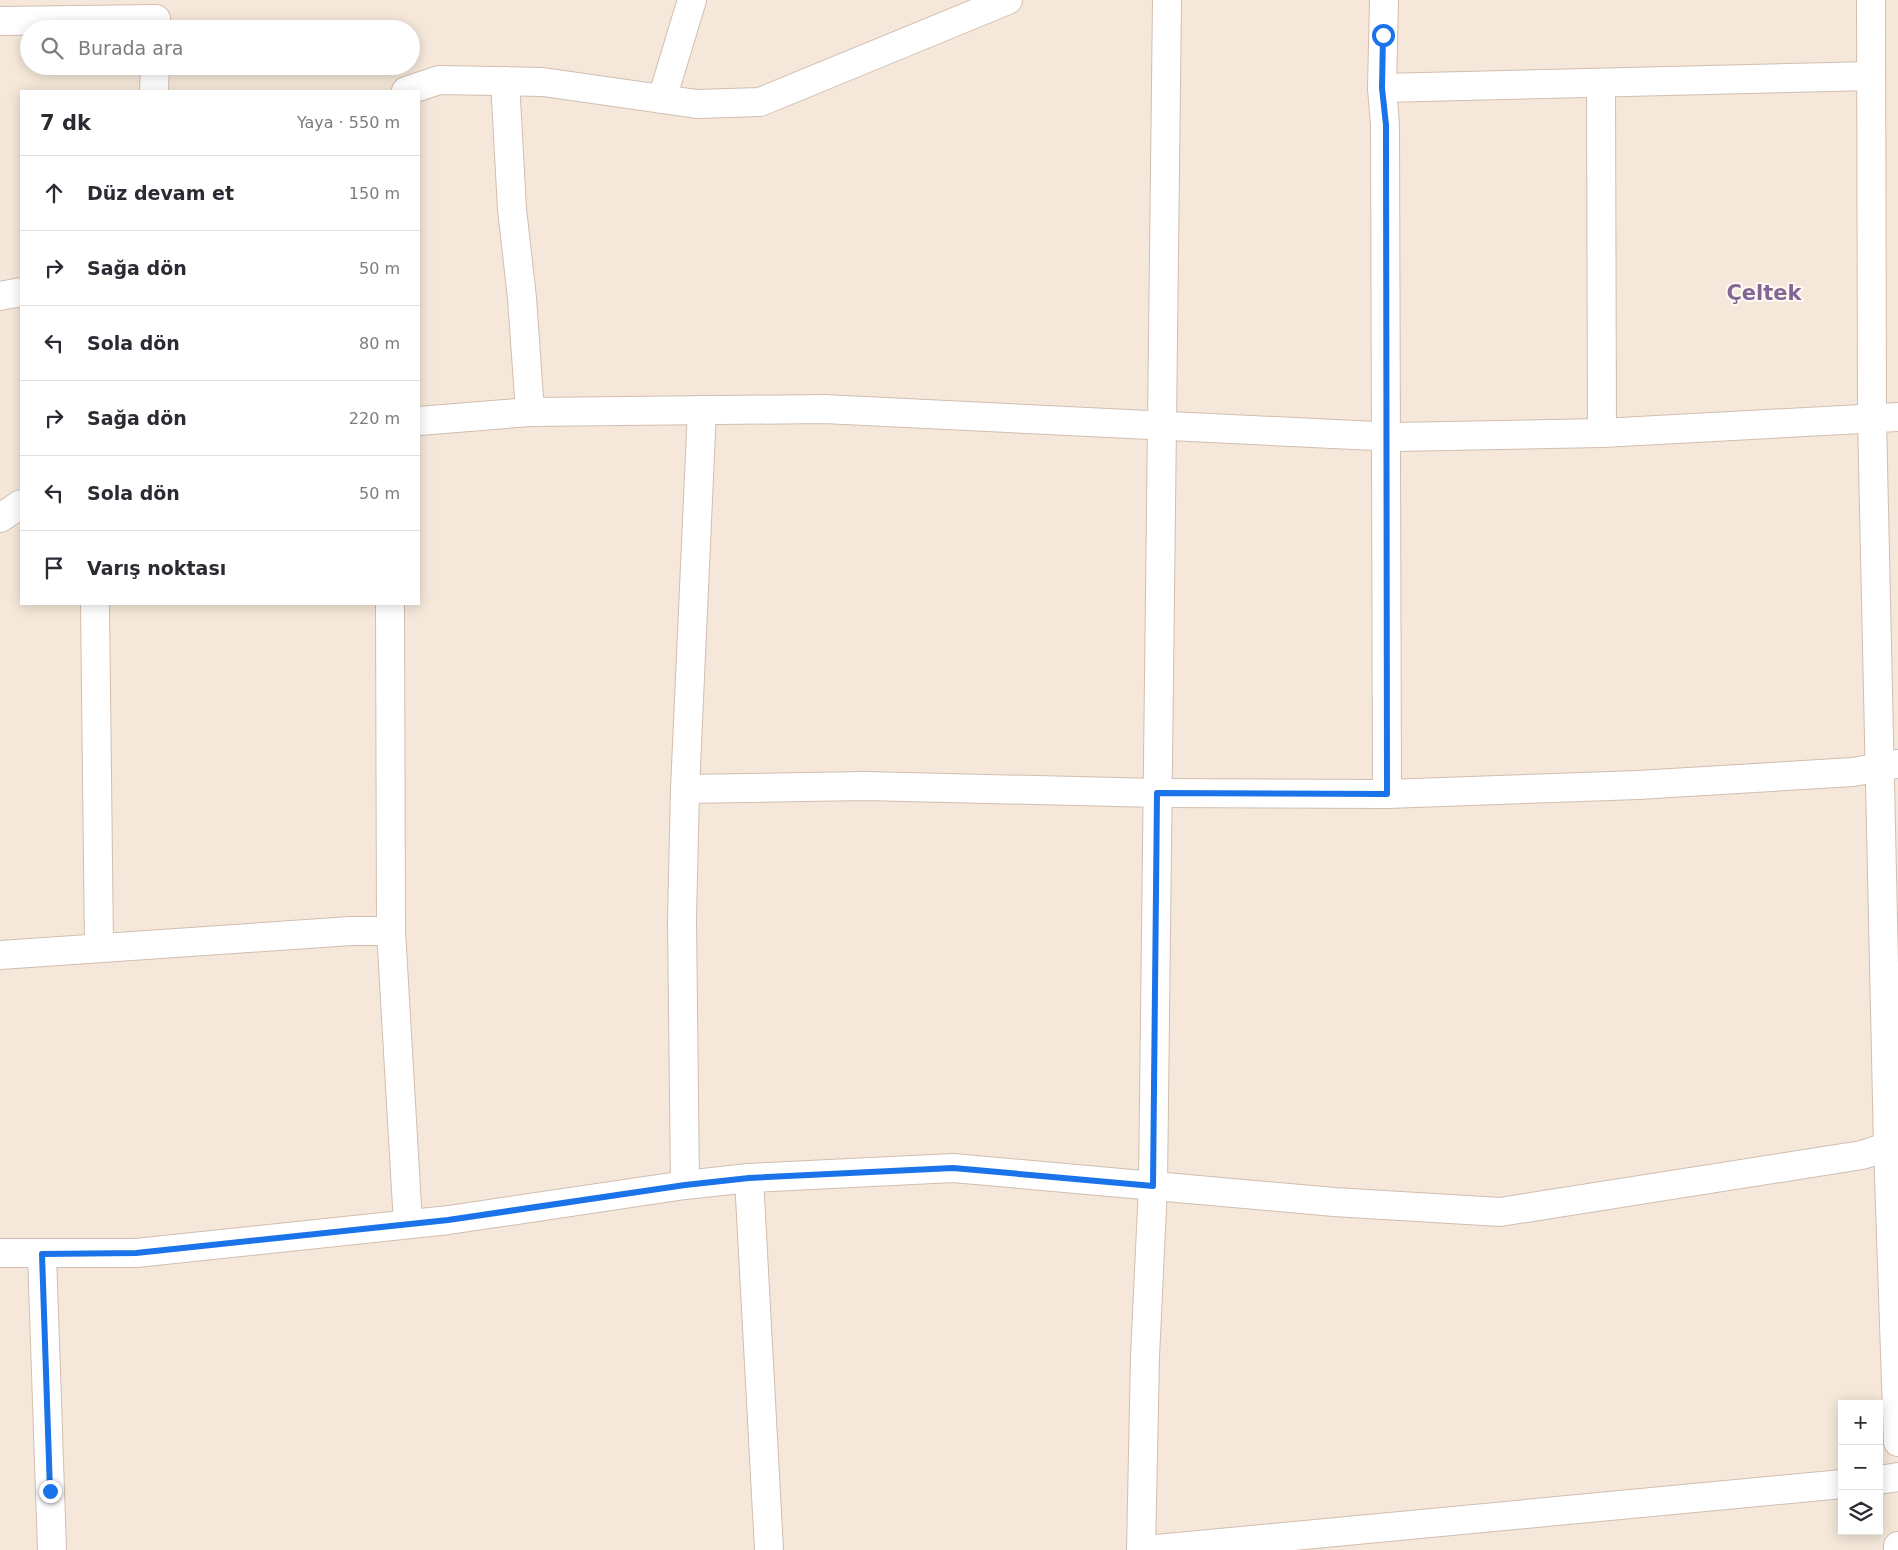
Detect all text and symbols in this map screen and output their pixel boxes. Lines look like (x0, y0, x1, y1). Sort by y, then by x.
search box (20, 20, 420, 75)
route start (1372, 24, 1395, 47)
icon: search (38, 34, 66, 62)
text: Burada ara (78, 37, 183, 59)
text: 7 dk (40, 111, 91, 135)
text: Yaya · 550 m (297, 113, 400, 132)
icon: ahead (40, 179, 68, 207)
text: Düz devam et (87, 182, 234, 204)
text: 150 m (349, 184, 400, 203)
icon: right (40, 254, 68, 282)
text: Sağa dön (87, 257, 187, 279)
text: 50 m (359, 259, 400, 278)
district label: Çeltek (1726, 281, 1803, 305)
icon: left (40, 329, 68, 357)
text: Sola dön (87, 332, 180, 354)
text: 80 m (359, 334, 400, 353)
icon: right (40, 404, 68, 432)
text: Sağa dön (87, 407, 187, 429)
text: 220 m (349, 409, 400, 428)
icon: left (40, 479, 68, 507)
text: Sola dön (87, 482, 180, 504)
text: 50 m (359, 484, 400, 503)
icon: arrive (40, 554, 68, 582)
text: Varış noktası (87, 557, 226, 579)
map controls (1838, 1400, 1883, 1535)
button: + (1838, 1400, 1883, 1445)
button: − (1838, 1445, 1883, 1490)
route end (39, 1480, 62, 1503)
button: layers (1838, 1490, 1883, 1535)

